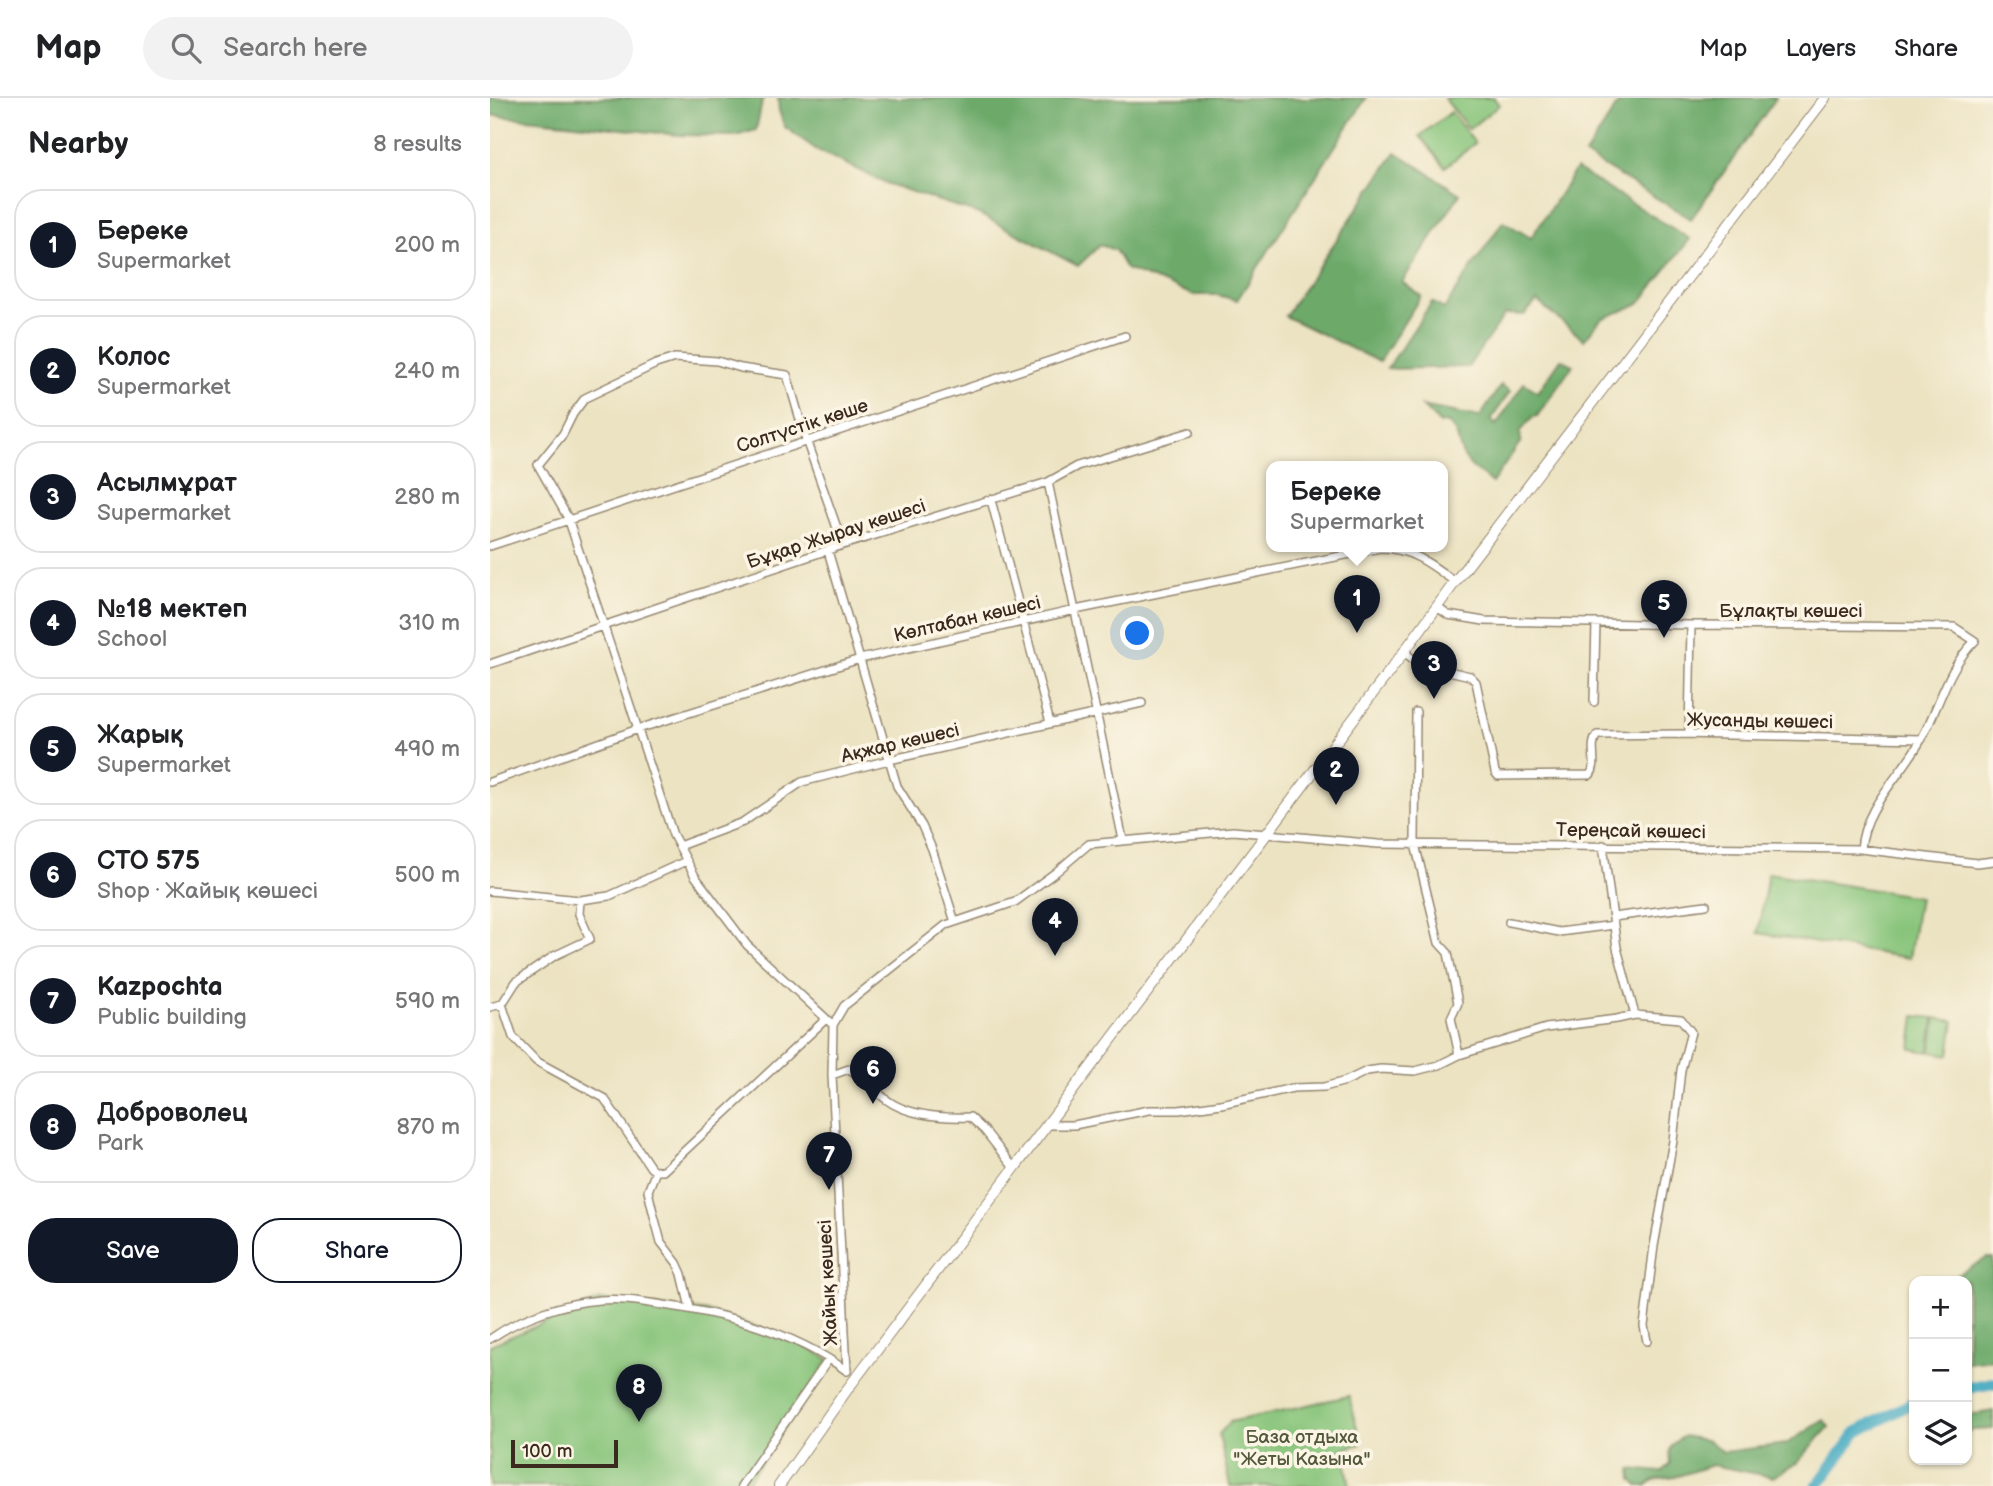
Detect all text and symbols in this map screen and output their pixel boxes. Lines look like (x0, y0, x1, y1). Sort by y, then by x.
search box (143, 17, 633, 80)
text: Map (35, 28, 101, 68)
icon: search (167, 29, 205, 67)
text: Search here (223, 33, 367, 64)
text: Map (1699, 34, 1747, 63)
text: Layers (1785, 34, 1856, 63)
text: Share (1894, 34, 1958, 63)
text: Nearby (28, 126, 128, 162)
text: 8 results (373, 130, 462, 158)
text: Береке (97, 216, 188, 247)
text: 1 (48, 231, 58, 259)
text: 200 m (394, 231, 460, 259)
text: Supermarket (97, 247, 231, 275)
text: Колос (97, 342, 170, 373)
text: 2 (46, 357, 60, 385)
text: 240 m (394, 357, 460, 385)
text: Supermarket (97, 373, 231, 401)
street label: Солтүстік көше (734, 394, 872, 459)
popup (1266, 461, 1448, 552)
text: Асылмұрат (97, 468, 237, 499)
text: Береке (1290, 477, 1381, 508)
text: 3 (46, 483, 60, 511)
text: 280 m (394, 483, 460, 511)
street label: Бұқар Жырау көшесі (744, 495, 929, 574)
text: Supermarket (97, 499, 231, 527)
text: Supermarket (1290, 508, 1424, 536)
pin: 1 (1334, 575, 1380, 633)
pin: 5 (1641, 580, 1687, 638)
street label: Көлтабан көшесі (892, 591, 1043, 648)
text: №18 мектеп (97, 594, 248, 625)
street label: Бұлақты көшесі (1719, 600, 1863, 623)
text: 4 (46, 609, 60, 637)
text: 310 m (398, 609, 460, 637)
your location (1120, 616, 1154, 650)
text: School (97, 625, 167, 653)
pin: 3 (1411, 641, 1457, 699)
street label: Жусанды көшесі (1686, 709, 1833, 734)
street label: Ақжар көшесі (838, 719, 962, 768)
text: Жарық (97, 720, 183, 751)
text: 5 (46, 735, 60, 763)
text: 490 m (394, 735, 460, 763)
pin: 2 (1313, 747, 1359, 805)
text: Supermarket (97, 751, 231, 779)
street label: Тереңсай көшесі (1556, 819, 1706, 844)
text: СТО 575 (97, 846, 200, 877)
text: 6 (46, 861, 60, 889)
text: 500 m (395, 861, 460, 889)
text: Shop · Жайық көшесі (97, 877, 318, 905)
pin: 4 (1032, 898, 1078, 956)
text: Kazpochta (97, 972, 223, 1003)
text: 7 (47, 987, 59, 1015)
text: 590 m (395, 987, 460, 1015)
text: Public building (97, 1003, 247, 1031)
pin: 6 (850, 1046, 896, 1104)
text: Доброволец (97, 1098, 247, 1129)
text: 8 (46, 1113, 60, 1141)
text: 870 m (397, 1113, 460, 1141)
text: Park (97, 1129, 143, 1157)
pin: 7 (806, 1132, 852, 1190)
button: Save (28, 1218, 238, 1283)
button: Share (252, 1218, 462, 1283)
street label: Жайық көшесі (814, 1219, 843, 1347)
map controls (1909, 1276, 1972, 1465)
button: + (1909, 1276, 1972, 1339)
button: − (1909, 1339, 1972, 1402)
pin: 8 (616, 1364, 662, 1422)
button: layers (1909, 1402, 1972, 1465)
park label: База отдыха "Жеты Казына" (1233, 1426, 1371, 1471)
scale bar (511, 1437, 618, 1469)
text: 100 m (522, 1440, 573, 1463)

